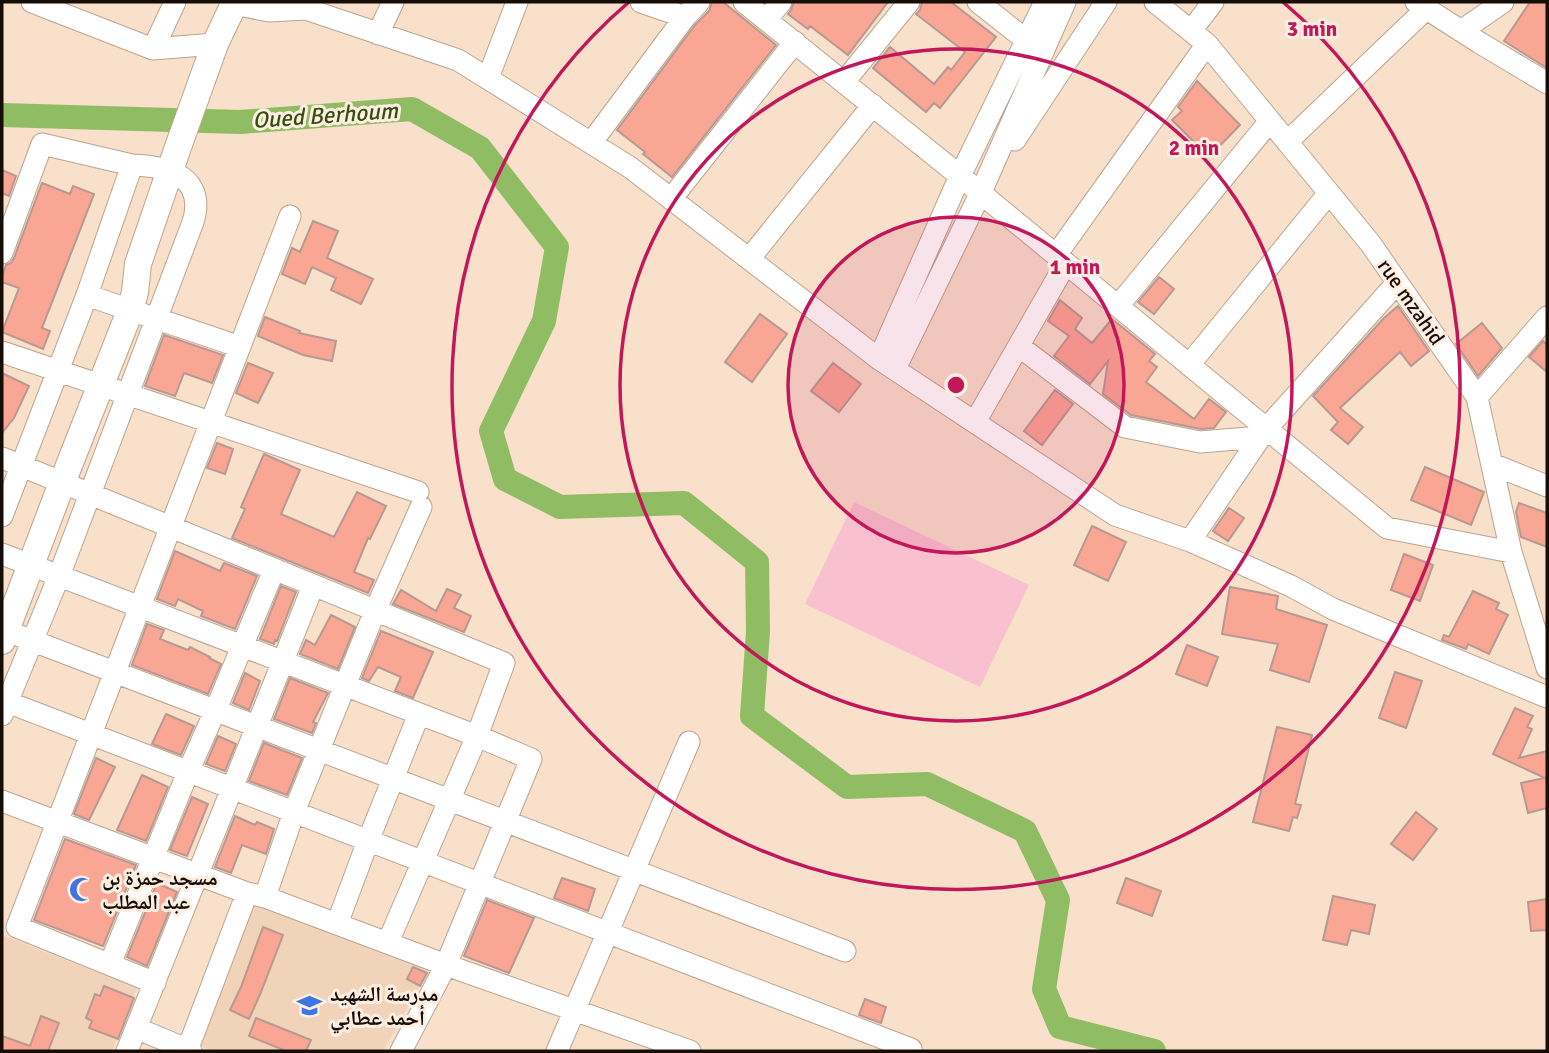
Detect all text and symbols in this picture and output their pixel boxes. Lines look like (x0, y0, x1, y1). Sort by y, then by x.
text: 3 min (1287, 16, 1337, 42)
water label: Oued Berhoum (251, 96, 399, 135)
text: 2 min (1169, 135, 1219, 161)
text: 1 min (1050, 254, 1100, 280)
street label: rue mzahid (1372, 254, 1450, 350)
centre of rings (944, 373, 968, 397)
place label: مسجد حمزة بن عبد المطلب (102, 865, 218, 915)
mosque icon: مسجد حمزة بن عبد المطلب (68, 876, 96, 904)
place label: مدرسة الشهيد أحمد عطابي (330, 981, 438, 1034)
school or university icon: مدرسة الشهيد أحمد عطابي (296, 992, 324, 1020)

